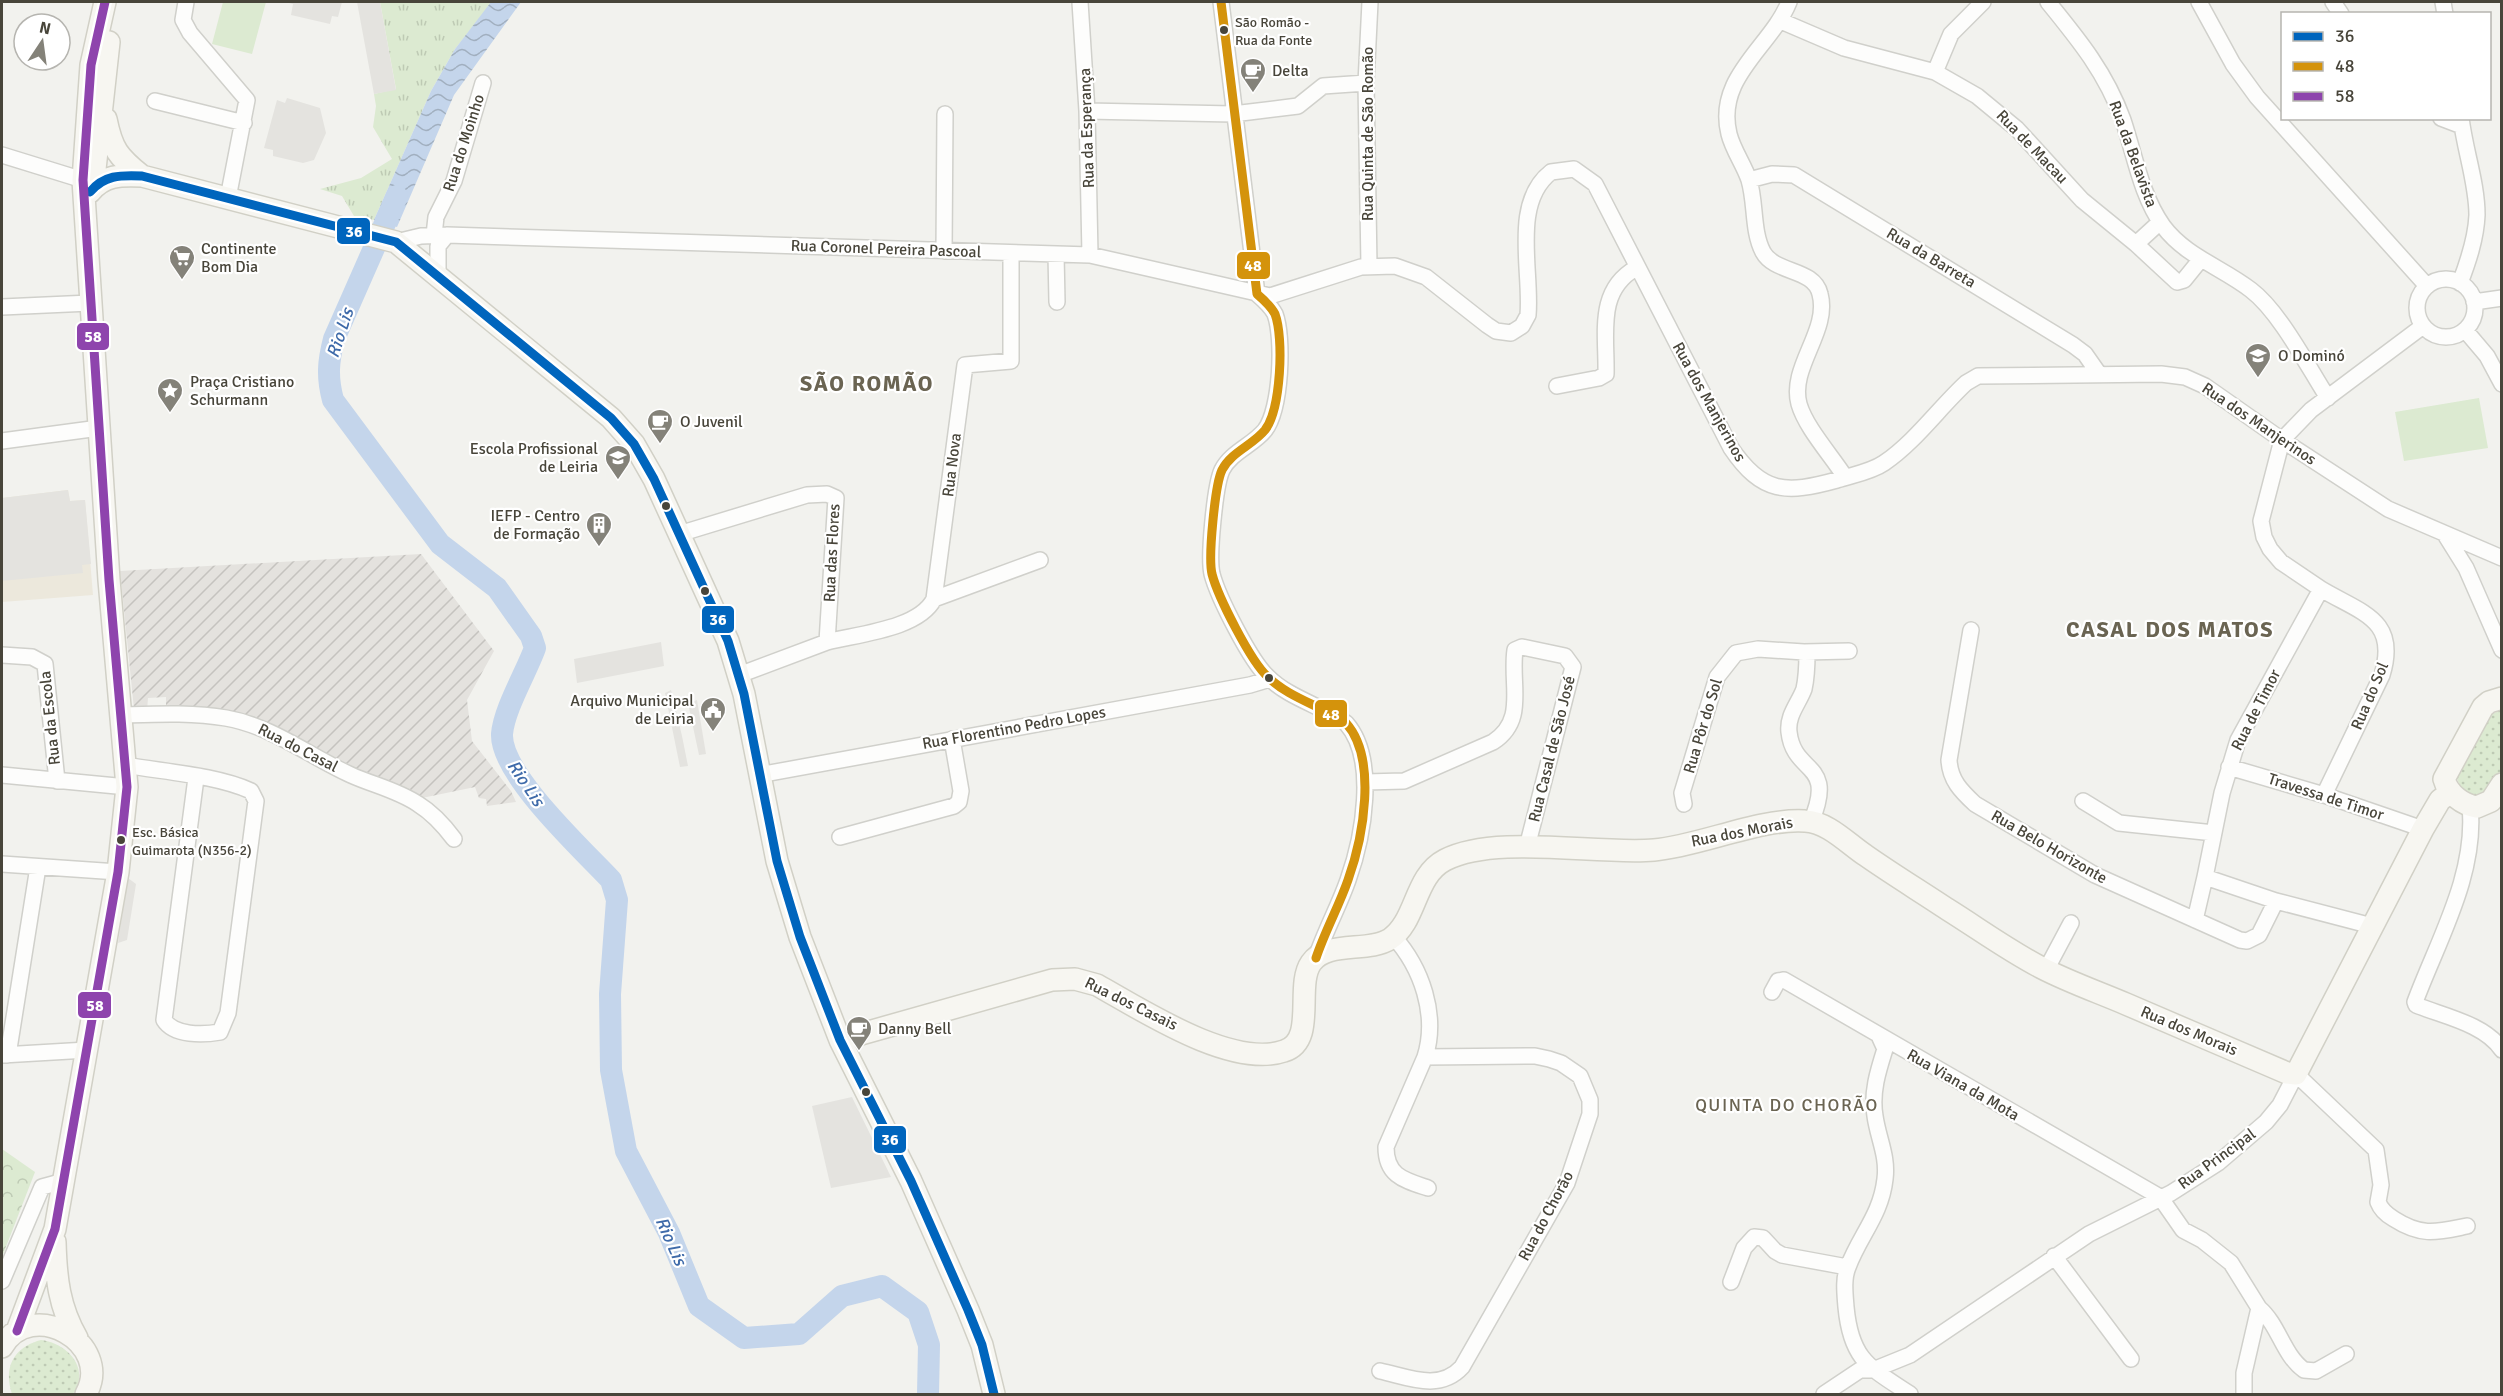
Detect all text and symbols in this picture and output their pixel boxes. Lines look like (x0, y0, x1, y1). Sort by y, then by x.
north arrow (12, 12, 72, 72)
legend (2281, 12, 2491, 120)
place label: São Romão - Rua da Fonte (1235, 14, 1312, 49)
text: N (37, 17, 53, 39)
marker: São Romão - Rua da Fonte (1218, 24, 1230, 36)
text: 36 (2335, 25, 2354, 47)
street label: Rua Quinta de São Romão (1358, 47, 1378, 221)
text: 48 (2335, 55, 2354, 77)
cafe icon: Delta (1238, 56, 1268, 94)
place label: Delta (1272, 61, 1309, 81)
street label: Rua da Esperança (1075, 67, 1099, 189)
text: 58 (2335, 85, 2354, 107)
street label: Rua do Moinho (439, 92, 489, 194)
street label: Rua da Belavista (2104, 98, 2162, 210)
street label: Rua de Macau (1992, 106, 2072, 188)
line badge: 36 (336, 217, 371, 245)
text: 36 (345, 222, 363, 242)
street label: Rua da Barreta (1883, 223, 1979, 293)
street label: Rua Coronel Pereira Pascoal (790, 236, 982, 262)
place label: Continente Bom Dia (201, 239, 277, 277)
supermarket icon: Continente Bom Dia (167, 243, 197, 281)
line badge: 48 (1236, 251, 1271, 280)
text: 48 (1244, 256, 1262, 276)
water label: Rio Lis (322, 303, 359, 361)
line badge: 58 (76, 322, 110, 351)
text: 58 (84, 327, 102, 347)
street label: Rua dos Manjerinos (1668, 339, 1750, 465)
school or university icon: O Dominó (2243, 341, 2273, 379)
place label: O Dominó (2278, 346, 2345, 366)
district label: SÃO ROMÃO (800, 370, 934, 397)
place label: Praça Cristiano Schurmann (190, 372, 294, 410)
place icon: Praça Cristiano Schurmann (155, 376, 185, 414)
street label: Rua dos Manjerinos (2198, 378, 2320, 470)
cafe icon: O Juvenil (645, 407, 675, 445)
place label: O Juvenil (680, 412, 743, 432)
street label: Rua Nova (938, 432, 966, 498)
place label: Escola Profissional de Leiria (470, 439, 598, 477)
school or university icon: Escola Profissional de Leiria (603, 443, 633, 481)
unlabelled marker (660, 500, 672, 512)
street label: Rua das Flores (819, 503, 845, 603)
place label: IEFP - Centro de Formação (490, 506, 580, 544)
building icon: IEFP - Centro de Formação (584, 510, 614, 548)
unlabelled marker (699, 585, 711, 597)
line badge: 36 (701, 605, 735, 634)
text: 36 (709, 610, 727, 630)
district label: CASAL DOS MATOS (2066, 616, 2274, 643)
street label: Rua do Sol (2347, 659, 2393, 733)
street label: Rua de Timor (2227, 666, 2285, 754)
street label: Rua da Escola (35, 670, 65, 766)
unlabelled marker (1263, 672, 1275, 684)
street label: Rua Casal de São José (1524, 674, 1580, 824)
street label: Rua Pôr do Sol (1679, 676, 1727, 776)
place label: Arquivo Municipal de Leiria (570, 691, 694, 729)
public building icon: Arquivo Municipal de Leiria (698, 695, 728, 733)
line badge: 48 (1314, 699, 1348, 728)
street label: Rua Florentino Pedro Lopes (921, 702, 1107, 754)
text: 48 (1322, 705, 1340, 725)
street label: Rua do Casal (255, 719, 342, 777)
water label: Rio Lis (503, 756, 551, 812)
street label: Travessa de Timor (2266, 769, 2387, 825)
street label: Rua Belo Horizonte (1987, 806, 2111, 888)
street label: Rua dos Morais (1689, 812, 1795, 852)
place label: Esc. Básica Guimarota (N356-2) (132, 824, 252, 859)
marker: Esc. Básica Guimarota (N356-2) (115, 834, 127, 846)
street label: Rua dos Casais (1081, 973, 1181, 1035)
line badge: 58 (77, 991, 112, 1019)
text: 58 (86, 996, 104, 1016)
street label: Rua dos Morais (2137, 1002, 2241, 1060)
cafe icon: Danny Bell (844, 1014, 874, 1052)
place label: Danny Bell (878, 1019, 952, 1039)
street label: Rua Viana da Mota (1903, 1045, 2023, 1125)
unlabelled marker (860, 1086, 872, 1098)
district label: QUINTA DO CHORÃO (1695, 1094, 1879, 1116)
street label: Rua Principal (2174, 1124, 2260, 1194)
line badge: 36 (873, 1125, 907, 1154)
text: 36 (881, 1130, 899, 1150)
street label: Rua do Chorão (1514, 1168, 1578, 1264)
water label: Rio Lis (651, 1213, 692, 1271)

